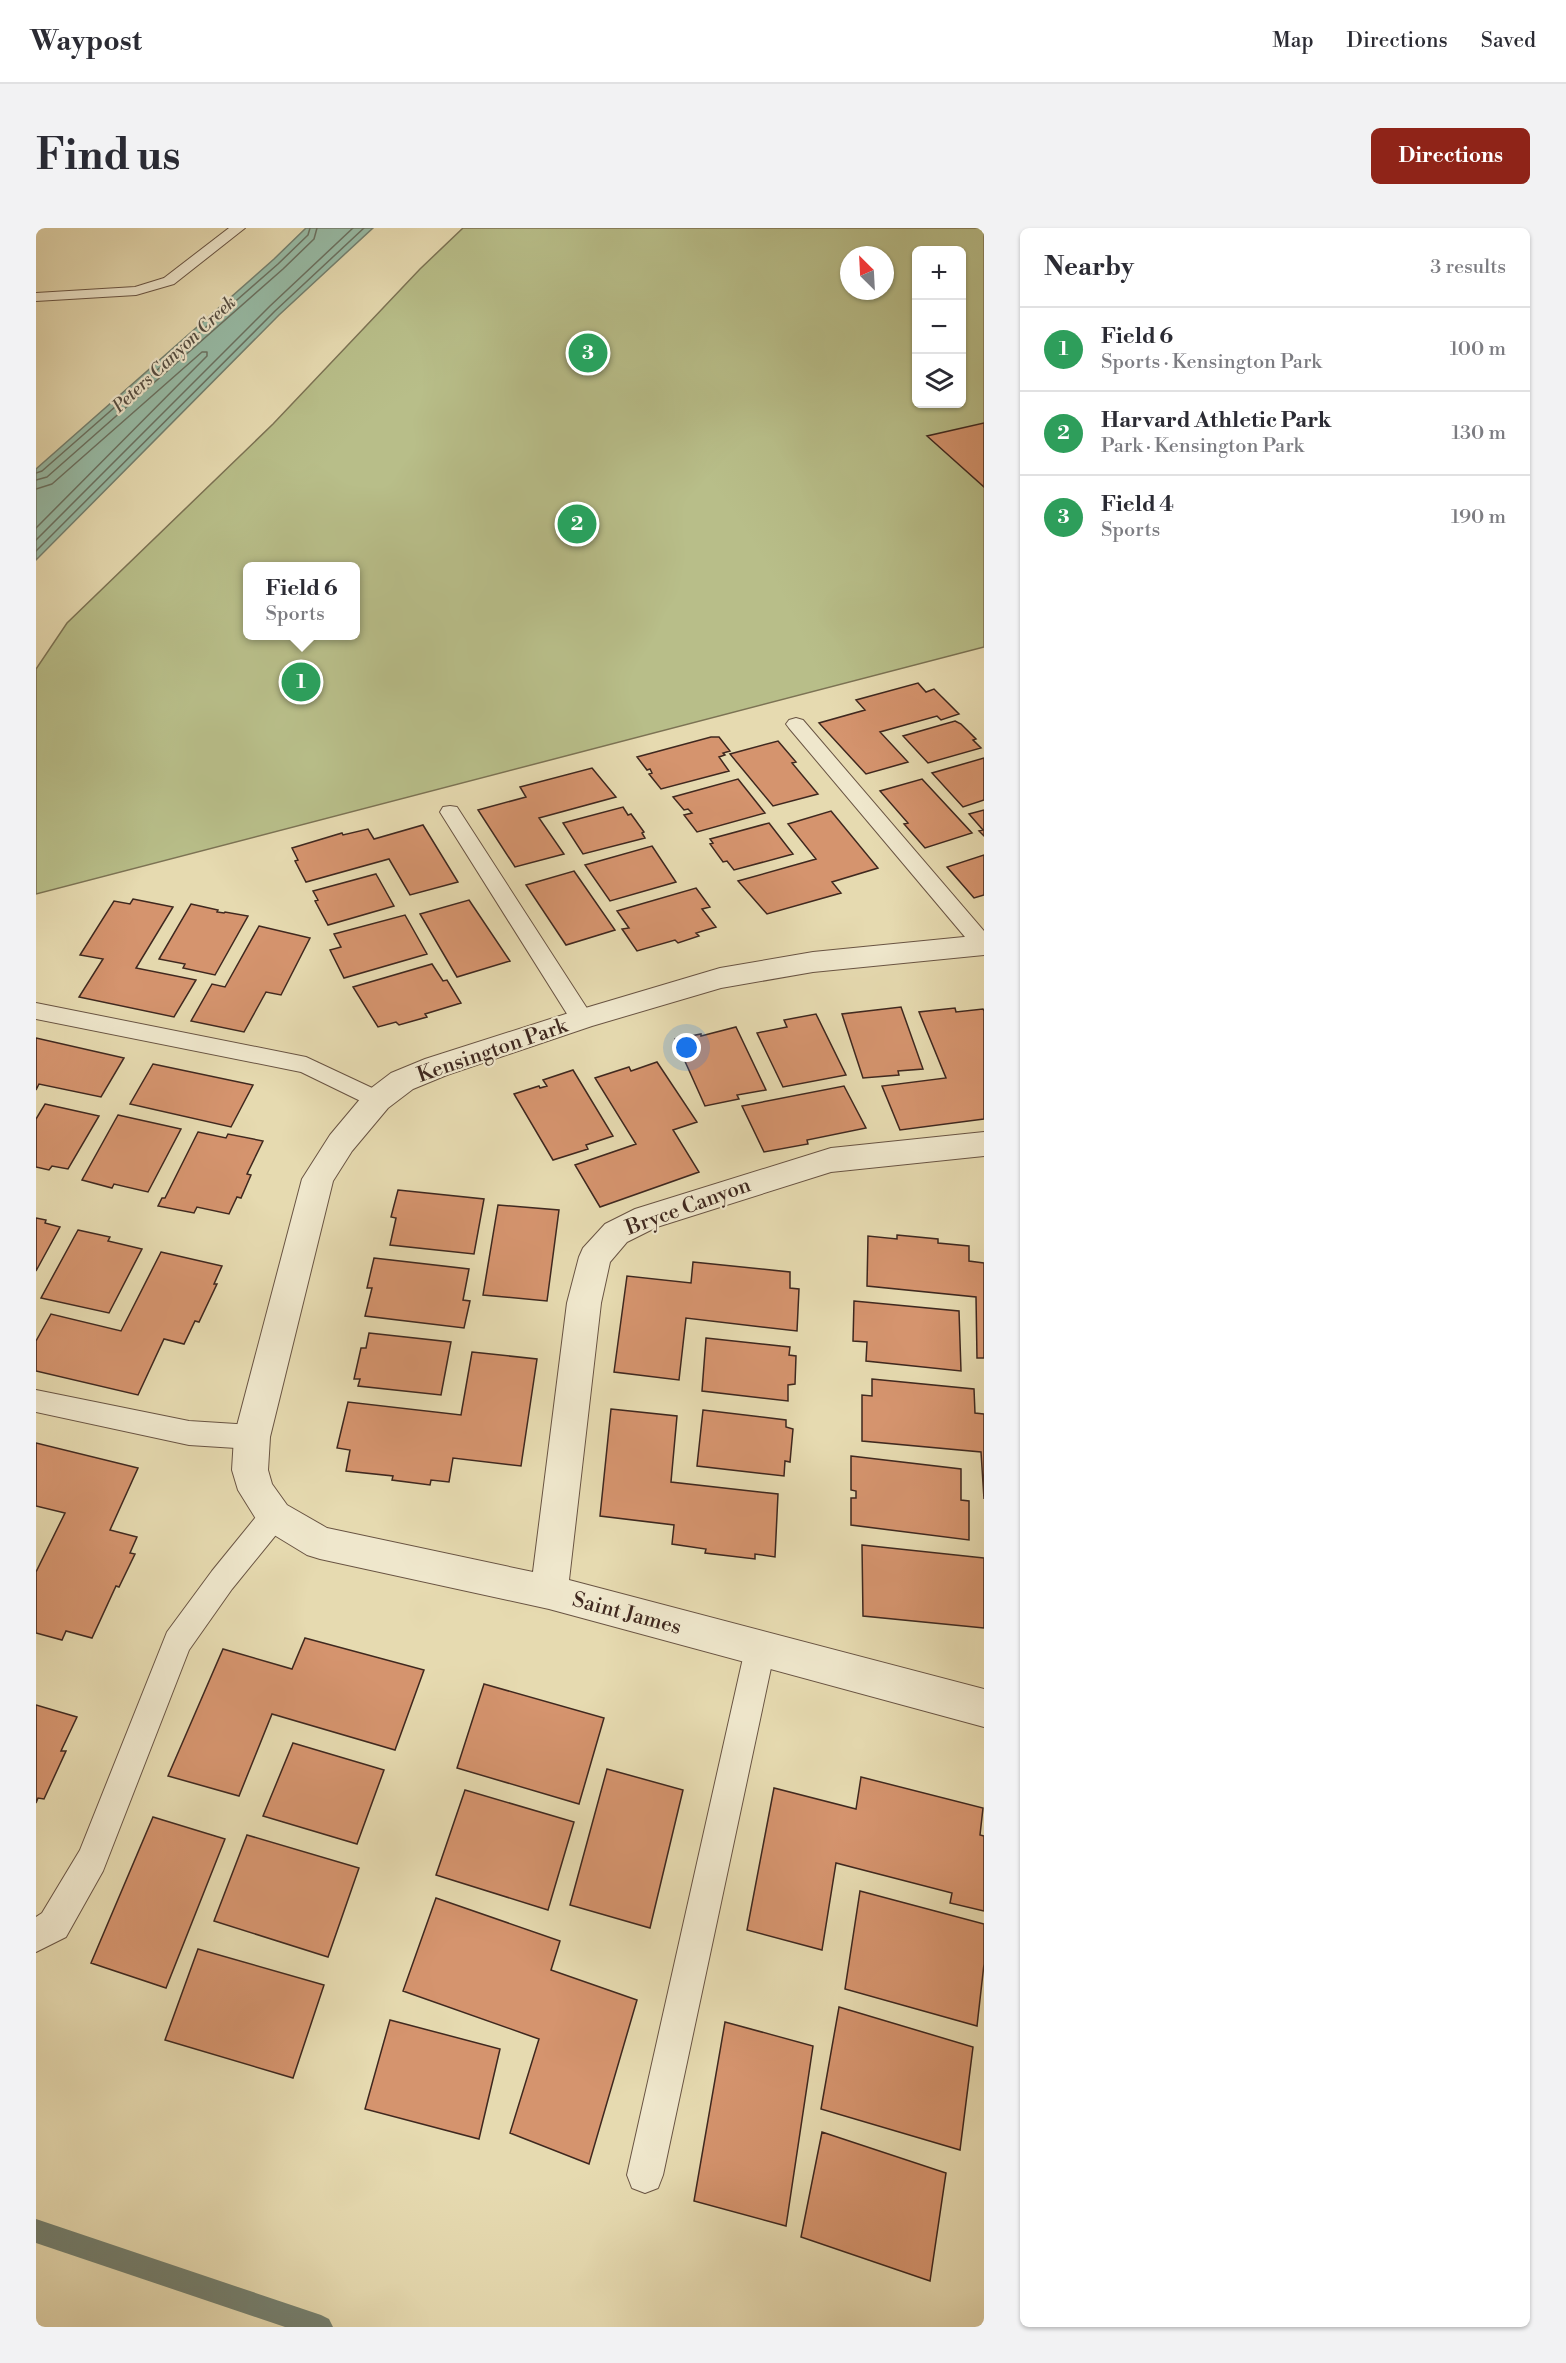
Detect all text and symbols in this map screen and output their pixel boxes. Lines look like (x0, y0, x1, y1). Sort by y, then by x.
text: Waypost (30, 24, 142, 59)
text: Map (1272, 28, 1314, 54)
text: Directions (1347, 28, 1448, 54)
text: Saved (1481, 28, 1536, 54)
button: Directions (1371, 128, 1530, 184)
text: Find us (36, 130, 180, 183)
north arrow (840, 246, 894, 300)
map controls (912, 246, 966, 408)
button: + (912, 246, 966, 300)
text: Nearby (1044, 251, 1134, 283)
text: 3 results (1430, 255, 1506, 280)
water label: Peters Canyon Creek (107, 291, 241, 418)
button: − (912, 300, 966, 354)
text: Field 6 (1101, 323, 1173, 350)
pin: 3 (568, 330, 608, 376)
text: 1 (1059, 337, 1068, 362)
text: 100 m (1450, 337, 1506, 362)
text: Sports · Kensington Park (1101, 350, 1322, 375)
button: layers (912, 354, 966, 408)
text: Harvard Athletic Park (1101, 407, 1331, 434)
text: 2 (1057, 421, 1070, 446)
text: 130 m (1451, 421, 1506, 446)
text: Park · Kensington Park (1101, 434, 1304, 459)
text: Field 4 (1101, 491, 1174, 518)
pin: 2 (558, 502, 596, 546)
text: 3 (1057, 505, 1070, 530)
text: 190 m (1451, 505, 1506, 530)
text: Sports (1101, 518, 1160, 543)
popup (243, 562, 360, 640)
text: Field 6 (265, 575, 338, 602)
text: Sports (265, 602, 325, 627)
pin: 1 (282, 660, 320, 704)
street label: Kensington Park (414, 1013, 572, 1089)
your location (672, 1033, 701, 1062)
street label: Bryce Canyon (621, 1172, 755, 1242)
street label: Saint James (569, 1587, 684, 1641)

